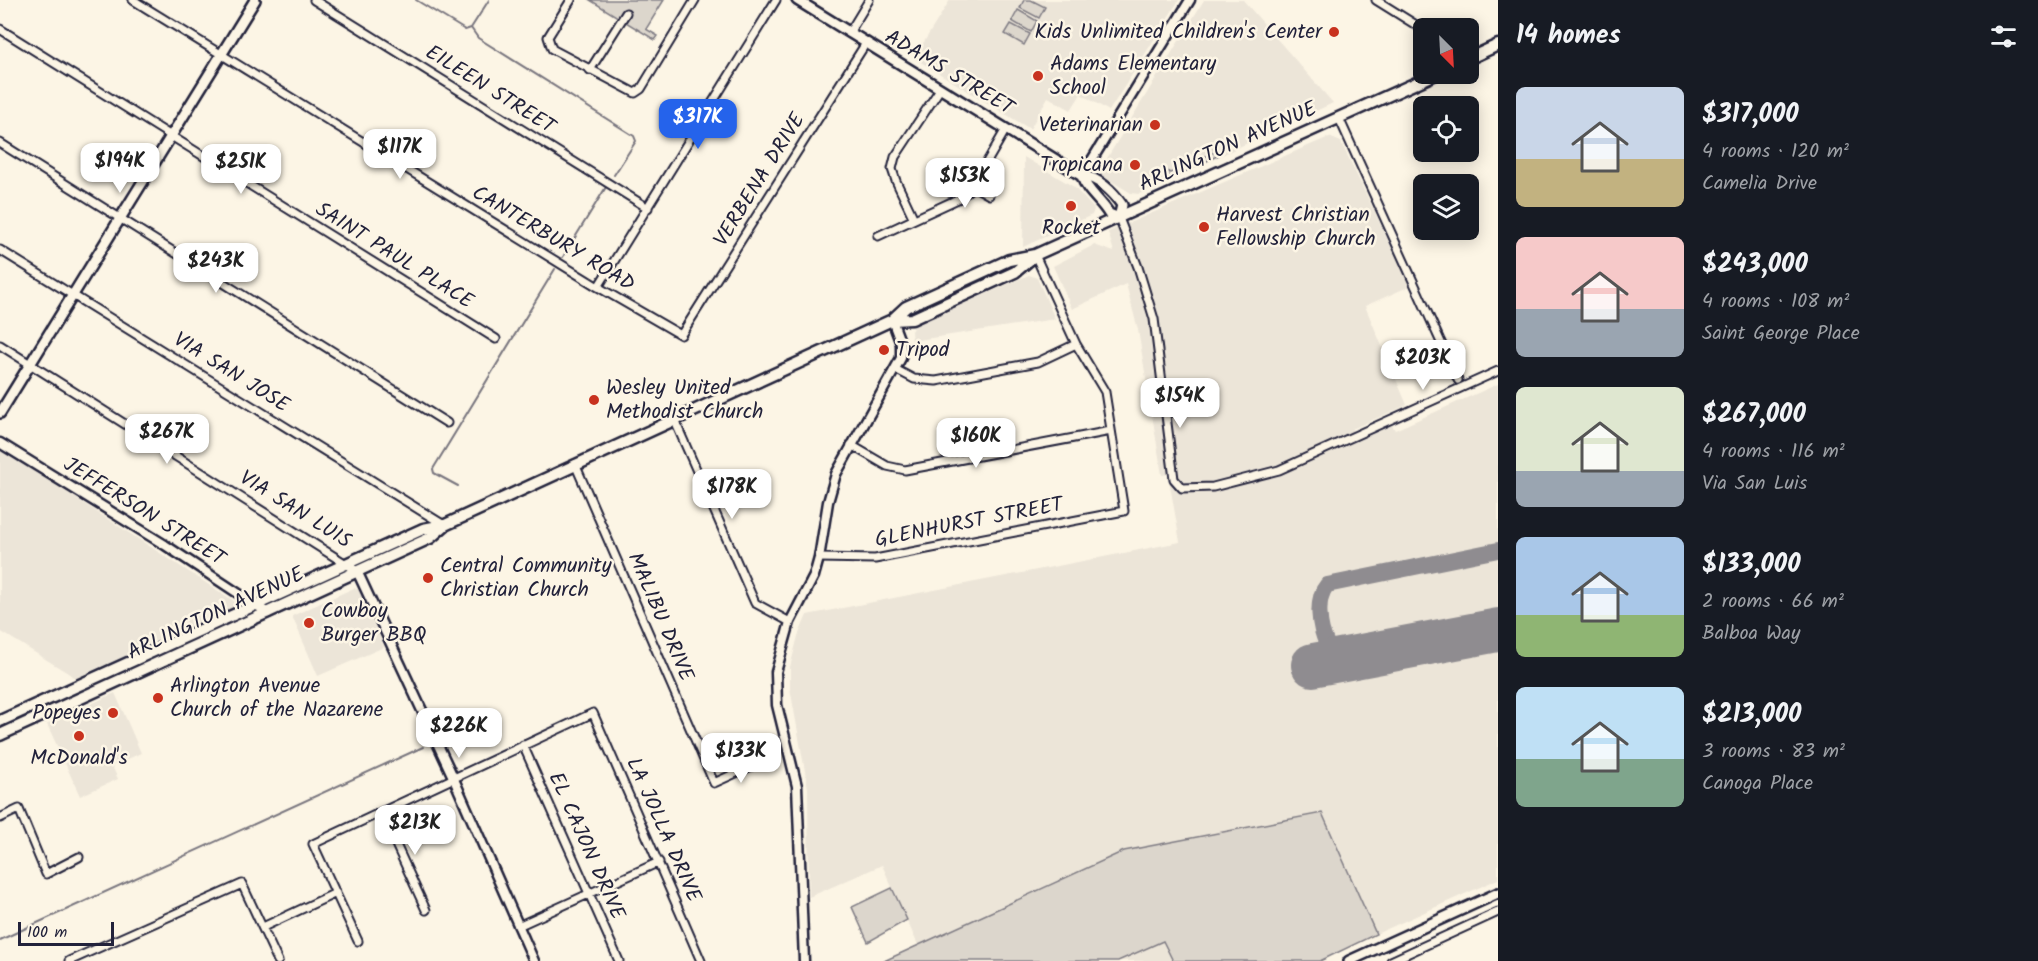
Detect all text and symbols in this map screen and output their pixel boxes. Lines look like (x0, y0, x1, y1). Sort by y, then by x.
text: 14 homes (1516, 15, 1621, 57)
place label: Kids Unlimited Children's Center (1034, 16, 1323, 49)
north arrow (1413, 18, 1479, 84)
map controls (1413, 18, 1479, 240)
icon: filters (1987, 20, 2020, 53)
street label: ADAMS STREET (878, 21, 1021, 126)
marker: Kids Unlimited Children's Center (1327, 25, 1341, 39)
street label: EILEEN STREET (419, 37, 563, 144)
place label: Adams Elementary School (1050, 48, 1216, 105)
marker: Adams Elementary School (1031, 69, 1045, 83)
street label: ARLINGTON AVENUE (1134, 93, 1323, 201)
text: $317,000 (1702, 94, 1799, 136)
button: locate (1413, 96, 1479, 162)
pin: $317K (656, 99, 740, 150)
text: $317K (673, 102, 723, 134)
street label: VERBENA DRIVE (706, 106, 815, 253)
place label: Veterinarian (1039, 109, 1143, 142)
icon: home (1564, 111, 1636, 183)
marker: Veterinarian (1148, 118, 1162, 132)
pin: $117K (358, 129, 442, 180)
text: $117K (377, 132, 423, 164)
text: 4 rooms · 120 m² (1702, 136, 1849, 168)
pin: $194K (78, 143, 162, 194)
pin: $251K (199, 144, 283, 195)
text: $194K (95, 146, 145, 178)
text: $251K (215, 147, 267, 179)
place label: Tropicana (1040, 149, 1123, 182)
pin: $153K (923, 158, 1007, 209)
marker: Tropicana (1128, 158, 1142, 172)
text: $153K (940, 161, 990, 193)
text: Camelia Drive (1702, 168, 1817, 200)
button: layers (1413, 174, 1479, 240)
street label: CANTERBURY ROAD (465, 177, 641, 301)
street label: SAINT PAUL PLACE (308, 194, 480, 318)
marker: Rocket (1064, 199, 1078, 213)
place label: Harvest Christian Fellowship Church (1216, 199, 1376, 256)
place label: Rocket (1042, 212, 1101, 245)
marker: Harvest Christian Fellowship Church (1197, 220, 1211, 234)
pin: $243K (174, 243, 258, 294)
text: $243,000 (1702, 244, 1808, 286)
text: $243K (187, 246, 245, 278)
icon: home (1564, 261, 1636, 333)
text: 4 rooms · 108 m² (1702, 286, 1849, 318)
text: Saint George Place (1702, 318, 1860, 350)
street label: VIA SAN JOSE (166, 324, 296, 422)
place label: Tripod (896, 334, 950, 367)
pin: $203K (1381, 340, 1465, 391)
marker: Tripod (877, 343, 891, 357)
text: $203K (1395, 343, 1451, 375)
place label: Wesley United Methodist Church (606, 372, 763, 429)
pin: $154K (1138, 378, 1222, 429)
text: $154K (1155, 381, 1205, 413)
marker: Wesley United Methodist Church (587, 393, 601, 407)
text: $267,000 (1702, 394, 1806, 436)
icon: home (1564, 411, 1636, 483)
pin: $267K (125, 414, 209, 465)
text: $267K (139, 417, 195, 449)
pin: $160K (934, 418, 1018, 469)
text: $160K (950, 421, 1002, 453)
text: 4 rooms · 116 m² (1702, 436, 1845, 468)
street label: JEFFERSON STREET (56, 449, 233, 576)
street label: VIA SAN LUIS (232, 462, 358, 558)
text: Via San Luis (1702, 468, 1807, 500)
pin: $178K (690, 469, 774, 520)
text: $178K (706, 472, 758, 504)
street label: GLENHURST STREET (872, 488, 1068, 557)
text: $133,000 (1702, 544, 1801, 586)
street label: MALIBU DRIVE (618, 547, 702, 687)
place label: Central Community Christian Church (440, 550, 612, 607)
street label: ARLINGTON AVENUE (122, 558, 311, 670)
icon: home (1564, 561, 1636, 633)
marker: Central Community Christian Church (421, 571, 435, 585)
text: 2 rooms · 66 m² (1702, 586, 1844, 618)
place label: Cowboy Burger BBQ (321, 595, 426, 652)
marker: Cowboy Burger BBQ (302, 616, 316, 630)
text: Balboa Way (1702, 618, 1800, 650)
place label: Arlington Avenue Church of the Nazarene (170, 670, 384, 727)
marker: Arlington Avenue Church of the Nazarene (151, 691, 165, 705)
text: $213,000 (1702, 694, 1801, 736)
place label: Popeyes (32, 697, 101, 730)
marker: Popeyes (106, 706, 120, 720)
pin: $226K (417, 708, 501, 759)
text: $226K (430, 711, 488, 743)
icon: home (1564, 711, 1636, 783)
marker: McDonald's (72, 729, 86, 743)
pin: $133K (699, 733, 783, 784)
text: $133K (715, 736, 767, 768)
text: 3 rooms · 83 m² (1702, 736, 1845, 768)
place label: McDonald's (30, 742, 128, 775)
street label: LA JOLLA DRIVE (616, 752, 710, 908)
street label: EL CAJON DRIVE (539, 767, 634, 926)
text: Canoga Place (1702, 768, 1813, 800)
pin: $213K (373, 805, 457, 856)
text: $213K (389, 808, 441, 840)
scale bar (18, 919, 114, 946)
text: 100 m (27, 920, 67, 945)

